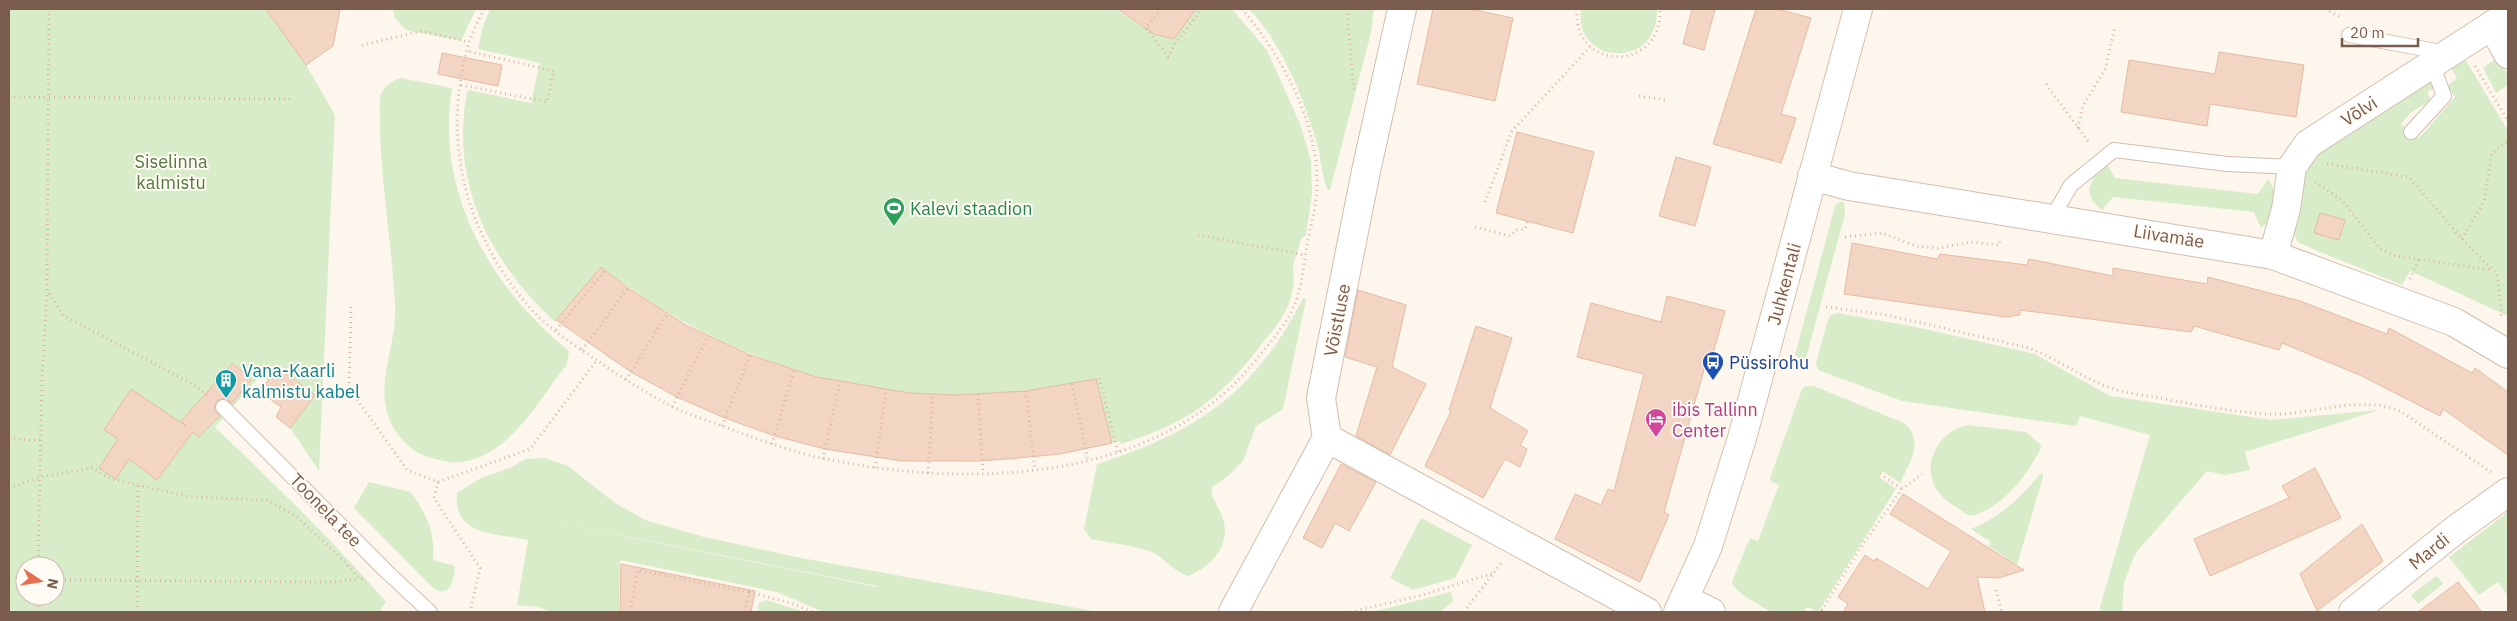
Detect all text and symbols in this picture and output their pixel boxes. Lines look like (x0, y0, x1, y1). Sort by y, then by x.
scale bar (2342, 15, 2418, 47)
text: 20 m (2350, 23, 2385, 42)
street label: Võlvi (2337, 91, 2381, 131)
park label: Siselinna kalmistu (134, 150, 208, 194)
sports icon: Kalevi staadion (882, 196, 906, 227)
place label: Kalevi staadion (910, 197, 1032, 220)
street label: Liivamäe (2132, 219, 2206, 253)
street label: Juhkentali (1762, 240, 1806, 328)
street label: Võistluse (1319, 282, 1355, 358)
bus stop icon: Püssirohu (1701, 350, 1725, 381)
place label: Püssirohu (1729, 351, 1809, 374)
place label: Vana-Kaarli kalmistu kabel (242, 359, 360, 403)
building icon: Vana-Kaarli kalmistu kabel (214, 368, 238, 399)
place label: ibis Tallinn Center (1672, 398, 1758, 442)
hotel icon: ibis Tallinn Center (1644, 407, 1668, 438)
street label: Toonela tee (285, 468, 367, 552)
street label: Mardi (2404, 528, 2454, 574)
north arrow (15, 556, 65, 606)
text: N (43, 577, 63, 591)

